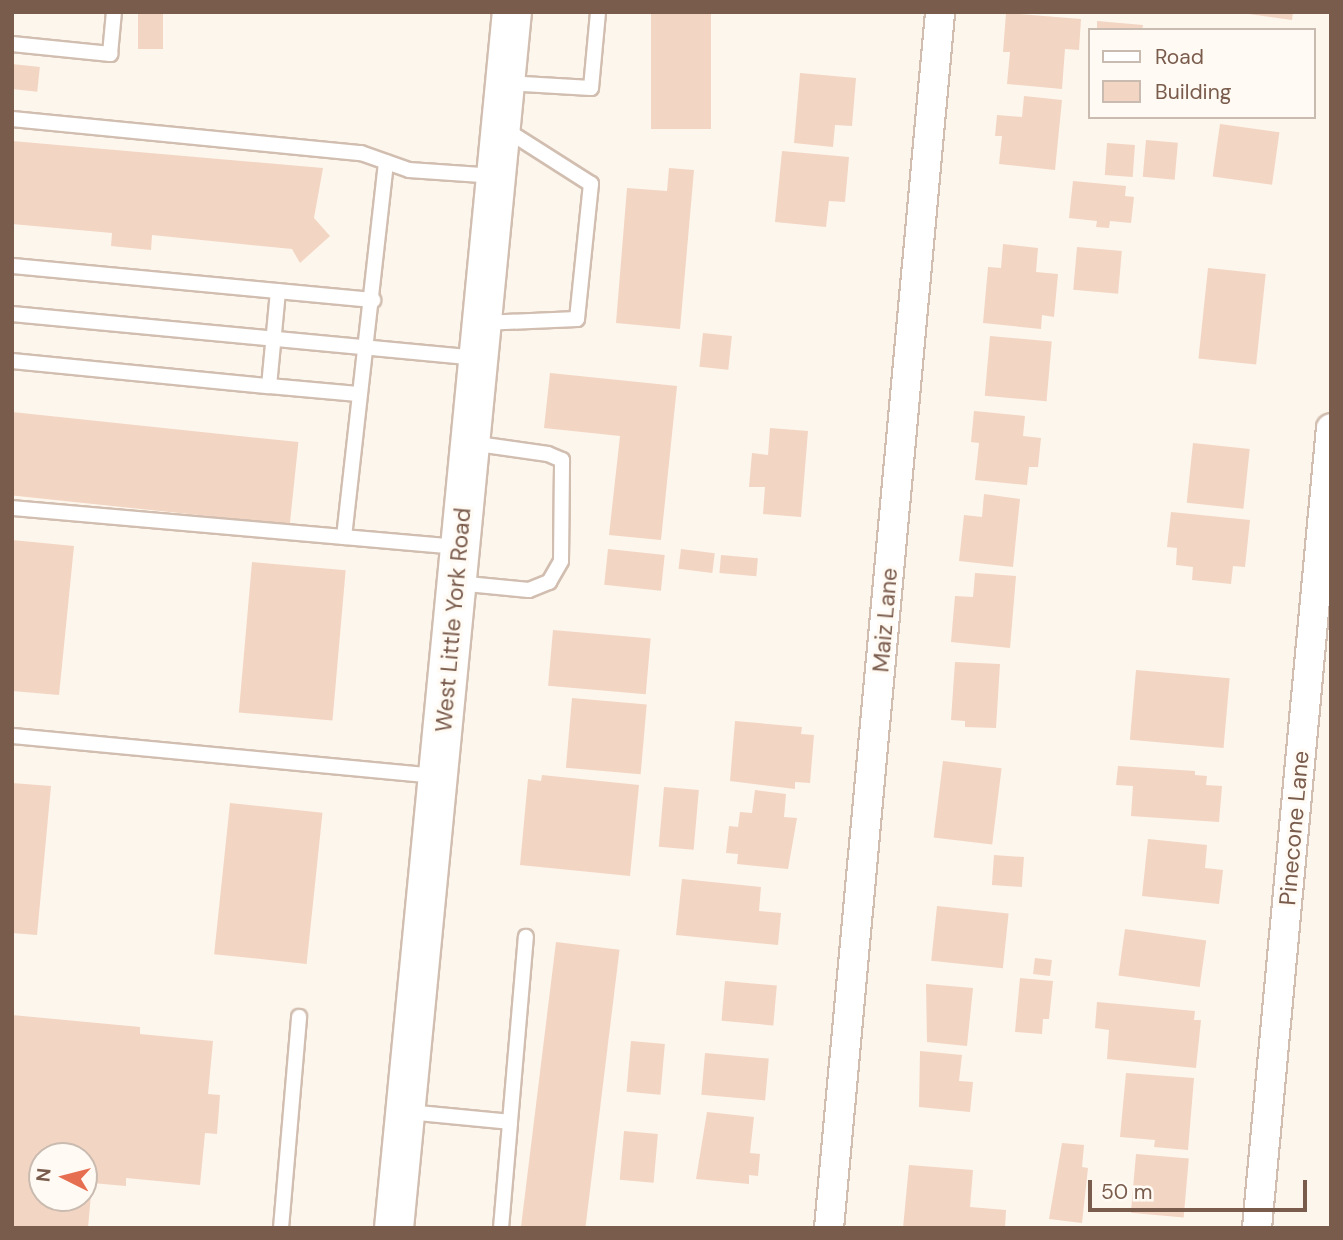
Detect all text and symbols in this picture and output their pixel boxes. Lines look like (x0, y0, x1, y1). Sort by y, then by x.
legend (1088, 28, 1315, 119)
text: Road (1155, 43, 1204, 71)
text: Building (1155, 78, 1231, 106)
street label: West Little York Road (429, 507, 477, 733)
street label: Maiz Lane (867, 567, 903, 673)
street label: Pinecone Lane (1273, 749, 1315, 907)
north arrow (28, 1142, 98, 1212)
scale bar (1091, 1166, 1310, 1210)
text: N (30, 1167, 57, 1183)
text: 50 m (1101, 1178, 1152, 1206)

